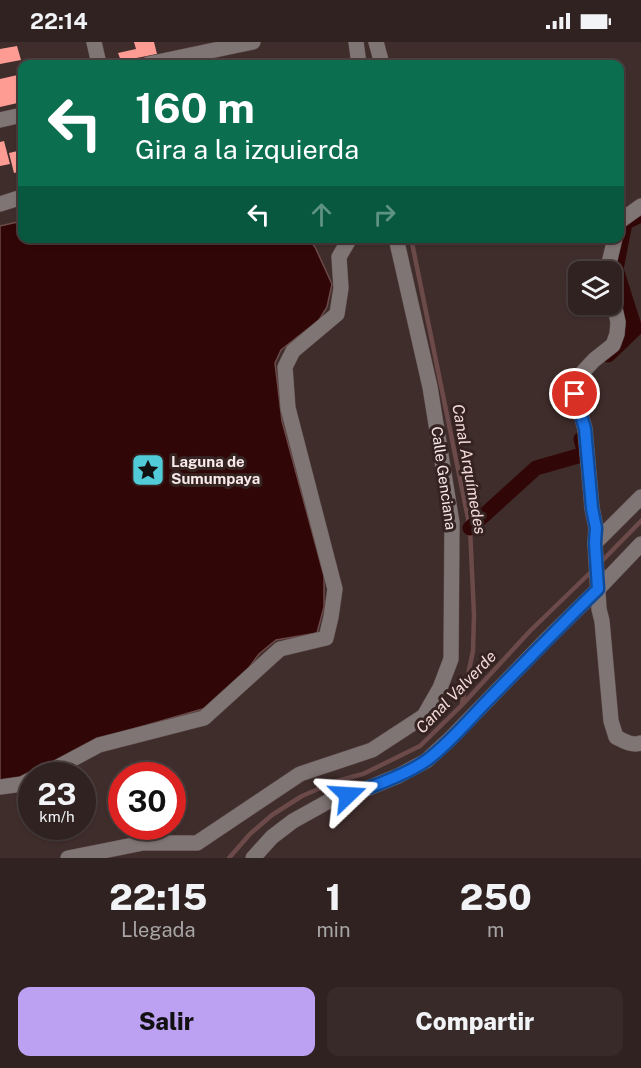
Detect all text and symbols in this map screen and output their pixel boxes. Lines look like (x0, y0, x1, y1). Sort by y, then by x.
text: 22:14 (30, 8, 88, 34)
text: 160 m (135, 83, 255, 132)
icon: left (36, 84, 114, 162)
text: Gira a la izquierda (135, 133, 359, 165)
icon: left (242, 198, 275, 231)
icon: ahead (305, 198, 338, 231)
icon: right (368, 198, 401, 231)
map controls (568, 261, 622, 315)
button: layers (568, 261, 622, 315)
pin (549, 368, 600, 419)
icon: arrive (558, 377, 591, 410)
water label: Canal Arquímedes (448, 402, 490, 536)
street label: Calle Genciana (428, 425, 460, 531)
place icon: Laguna de Sumumpaya (130, 452, 166, 488)
place label: Laguna de Sumumpaya (171, 453, 260, 487)
water label: Canal Valverde (412, 647, 500, 737)
speed limit sign: 30 (108, 762, 186, 840)
position arrow (316, 763, 380, 827)
text: 23 (37, 776, 77, 812)
text: km/h (39, 808, 75, 825)
text: 22:15 (109, 876, 207, 918)
text: 1 (326, 876, 341, 918)
text: 250 (460, 876, 532, 918)
text: Llegada (121, 918, 196, 942)
text: min (317, 918, 350, 942)
text: m (487, 918, 504, 942)
button: Salir (18, 987, 315, 1056)
button: Compartir (327, 987, 623, 1056)

